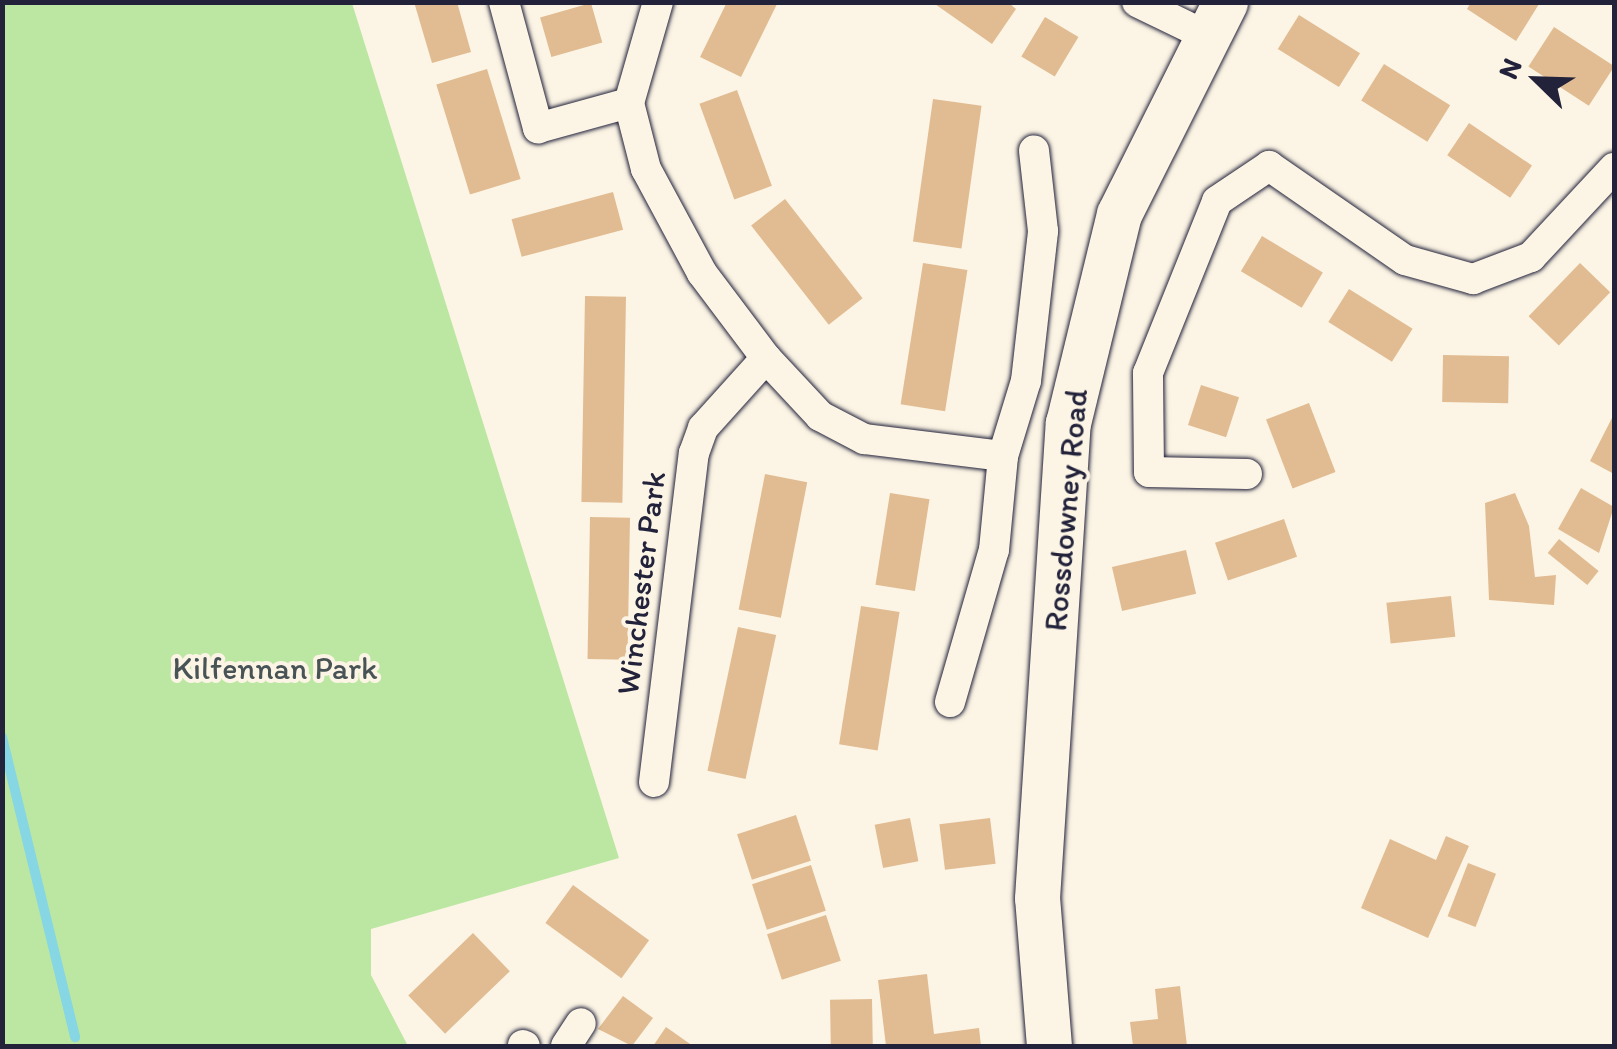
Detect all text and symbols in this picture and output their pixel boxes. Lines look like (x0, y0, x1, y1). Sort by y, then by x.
north arrow (1487, 30, 1587, 130)
text: N (1490, 53, 1529, 84)
street label: Rossdowney Road (1036, 387, 1096, 633)
street label: Winchester Park (608, 469, 674, 697)
park label: Kilfennan Park (173, 649, 377, 687)

